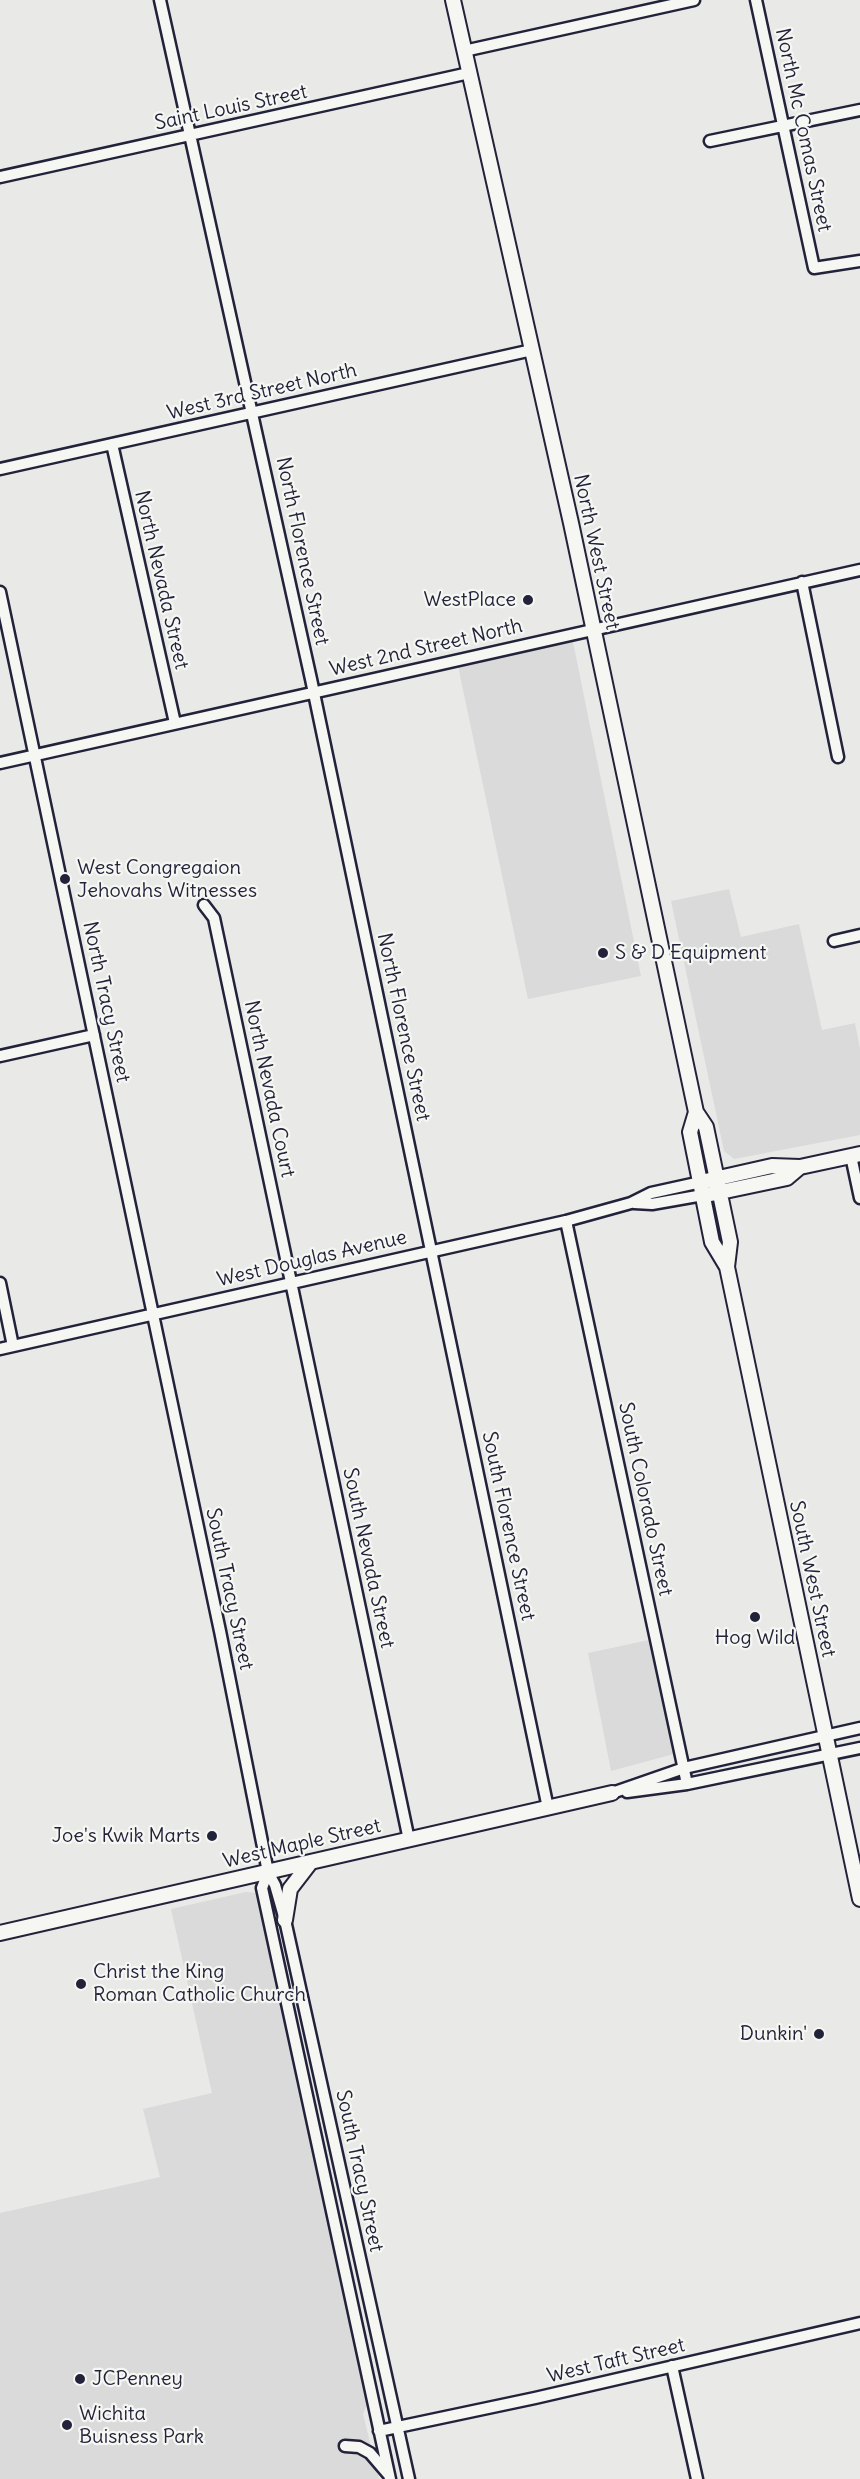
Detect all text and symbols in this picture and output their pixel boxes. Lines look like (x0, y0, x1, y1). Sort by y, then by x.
street label: North Mc Comas Street (770, 26, 836, 234)
street label: Saint Louis Street (153, 80, 309, 136)
street label: West 3rd Street North (165, 358, 359, 426)
street label: North Florence Street (270, 455, 334, 647)
street label: North West Street (568, 472, 624, 632)
street label: North Nevada Street (129, 488, 193, 672)
place label: WestPlace (424, 588, 516, 612)
marker: WestPlace (521, 593, 535, 607)
street label: West 2nd Street North (327, 614, 525, 682)
place label: West Congregaion Jehovahs Witnesses (77, 856, 257, 903)
marker: West Congregaion Jehovahs Witnesses (58, 872, 72, 886)
street label: North Tracy Street (77, 919, 135, 1085)
street label: North Florence Street (371, 931, 435, 1123)
place label: S & D Equipment (615, 941, 766, 965)
marker: S & D Equipment (596, 946, 610, 960)
street label: North Nevada Court (239, 998, 299, 1180)
street label: West Douglas Avenue (215, 1226, 409, 1292)
street label: South Colorado Street (613, 1400, 677, 1598)
street label: South Florence Street (476, 1429, 540, 1623)
street label: South Nevada Street (337, 1466, 399, 1650)
street label: South West Street (784, 1499, 840, 1659)
street label: South Tracy Street (200, 1506, 258, 1672)
marker: Hog Wild (748, 1610, 762, 1624)
place label: Hog Wild (715, 1626, 795, 1650)
street label: West Maple Street (221, 1814, 383, 1874)
place label: Joe's Kwik Marts (52, 1824, 200, 1848)
marker: Joe's Kwik Marts (205, 1829, 219, 1843)
place label: Christ the King Roman Catholic Church (93, 1960, 306, 2007)
marker: Christ the King Roman Catholic Church (74, 1977, 88, 1991)
place label: Dunkin' (740, 2022, 807, 2046)
marker: Dunkin' (812, 2027, 826, 2041)
street label: South Tracy Street (330, 2088, 388, 2254)
street label: West Taft Street (545, 2333, 687, 2389)
place label: JCPenney (92, 2367, 183, 2391)
marker: JCPenney (73, 2372, 87, 2386)
place label: Wichita Buisness Park (79, 2402, 204, 2449)
marker: Wichita Buisness Park (60, 2418, 74, 2432)

